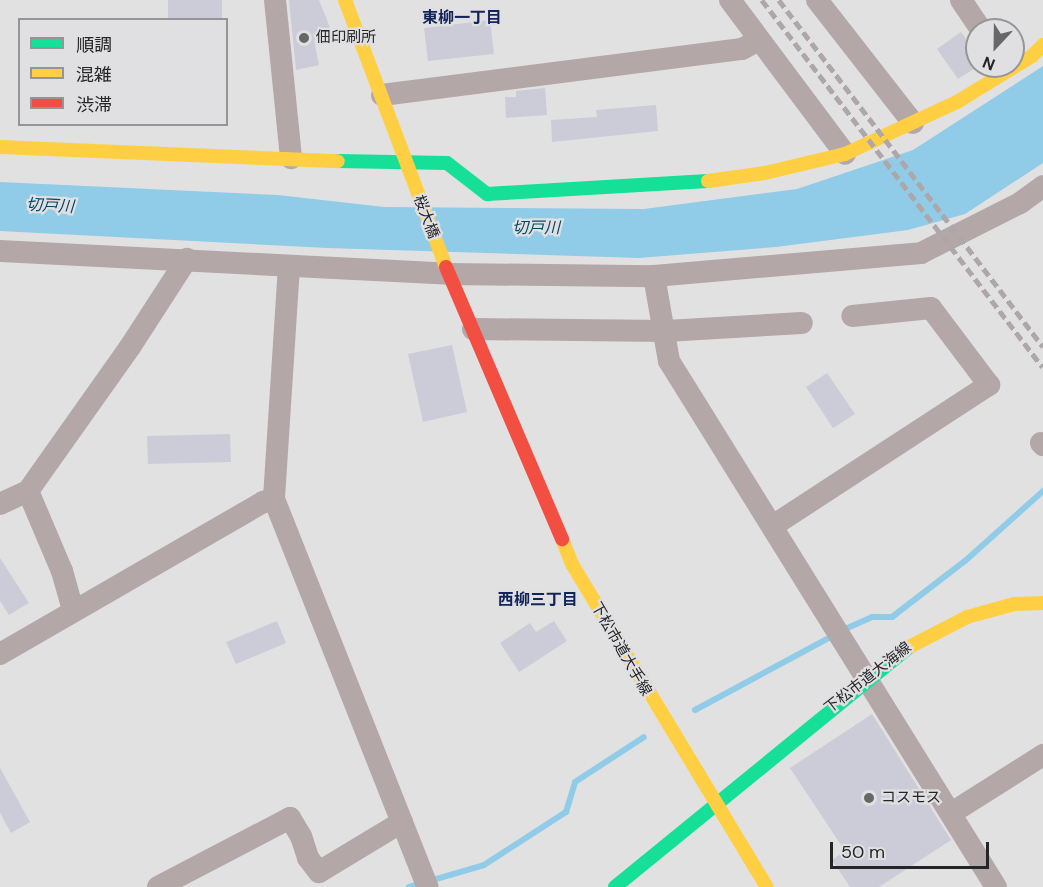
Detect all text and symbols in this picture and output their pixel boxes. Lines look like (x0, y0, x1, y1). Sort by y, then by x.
district label: 東柳一丁目 (422, 8, 502, 28)
legend (18, 18, 228, 126)
north arrow (965, 18, 1025, 78)
place label: 佃印刷所 (316, 29, 376, 47)
marker: 佃印刷所 (297, 31, 311, 45)
text: 順調 (76, 33, 112, 57)
text: N (979, 51, 998, 75)
text: 混雑 (76, 63, 112, 87)
text: 渋滞 (76, 93, 112, 117)
street label: 桜大橋 (410, 193, 442, 241)
water label: 切戸川 (26, 195, 74, 217)
water label: 切戸川 (512, 218, 560, 238)
district label: 西柳三丁目 (498, 590, 578, 610)
street label: 下松市道大手線 (587, 599, 655, 699)
street label: 下松市道大海線 (821, 639, 915, 717)
place label: コスモス (881, 789, 941, 807)
marker: コスモス (862, 791, 876, 805)
scale bar (833, 830, 992, 868)
text: 50 m (841, 840, 885, 864)

